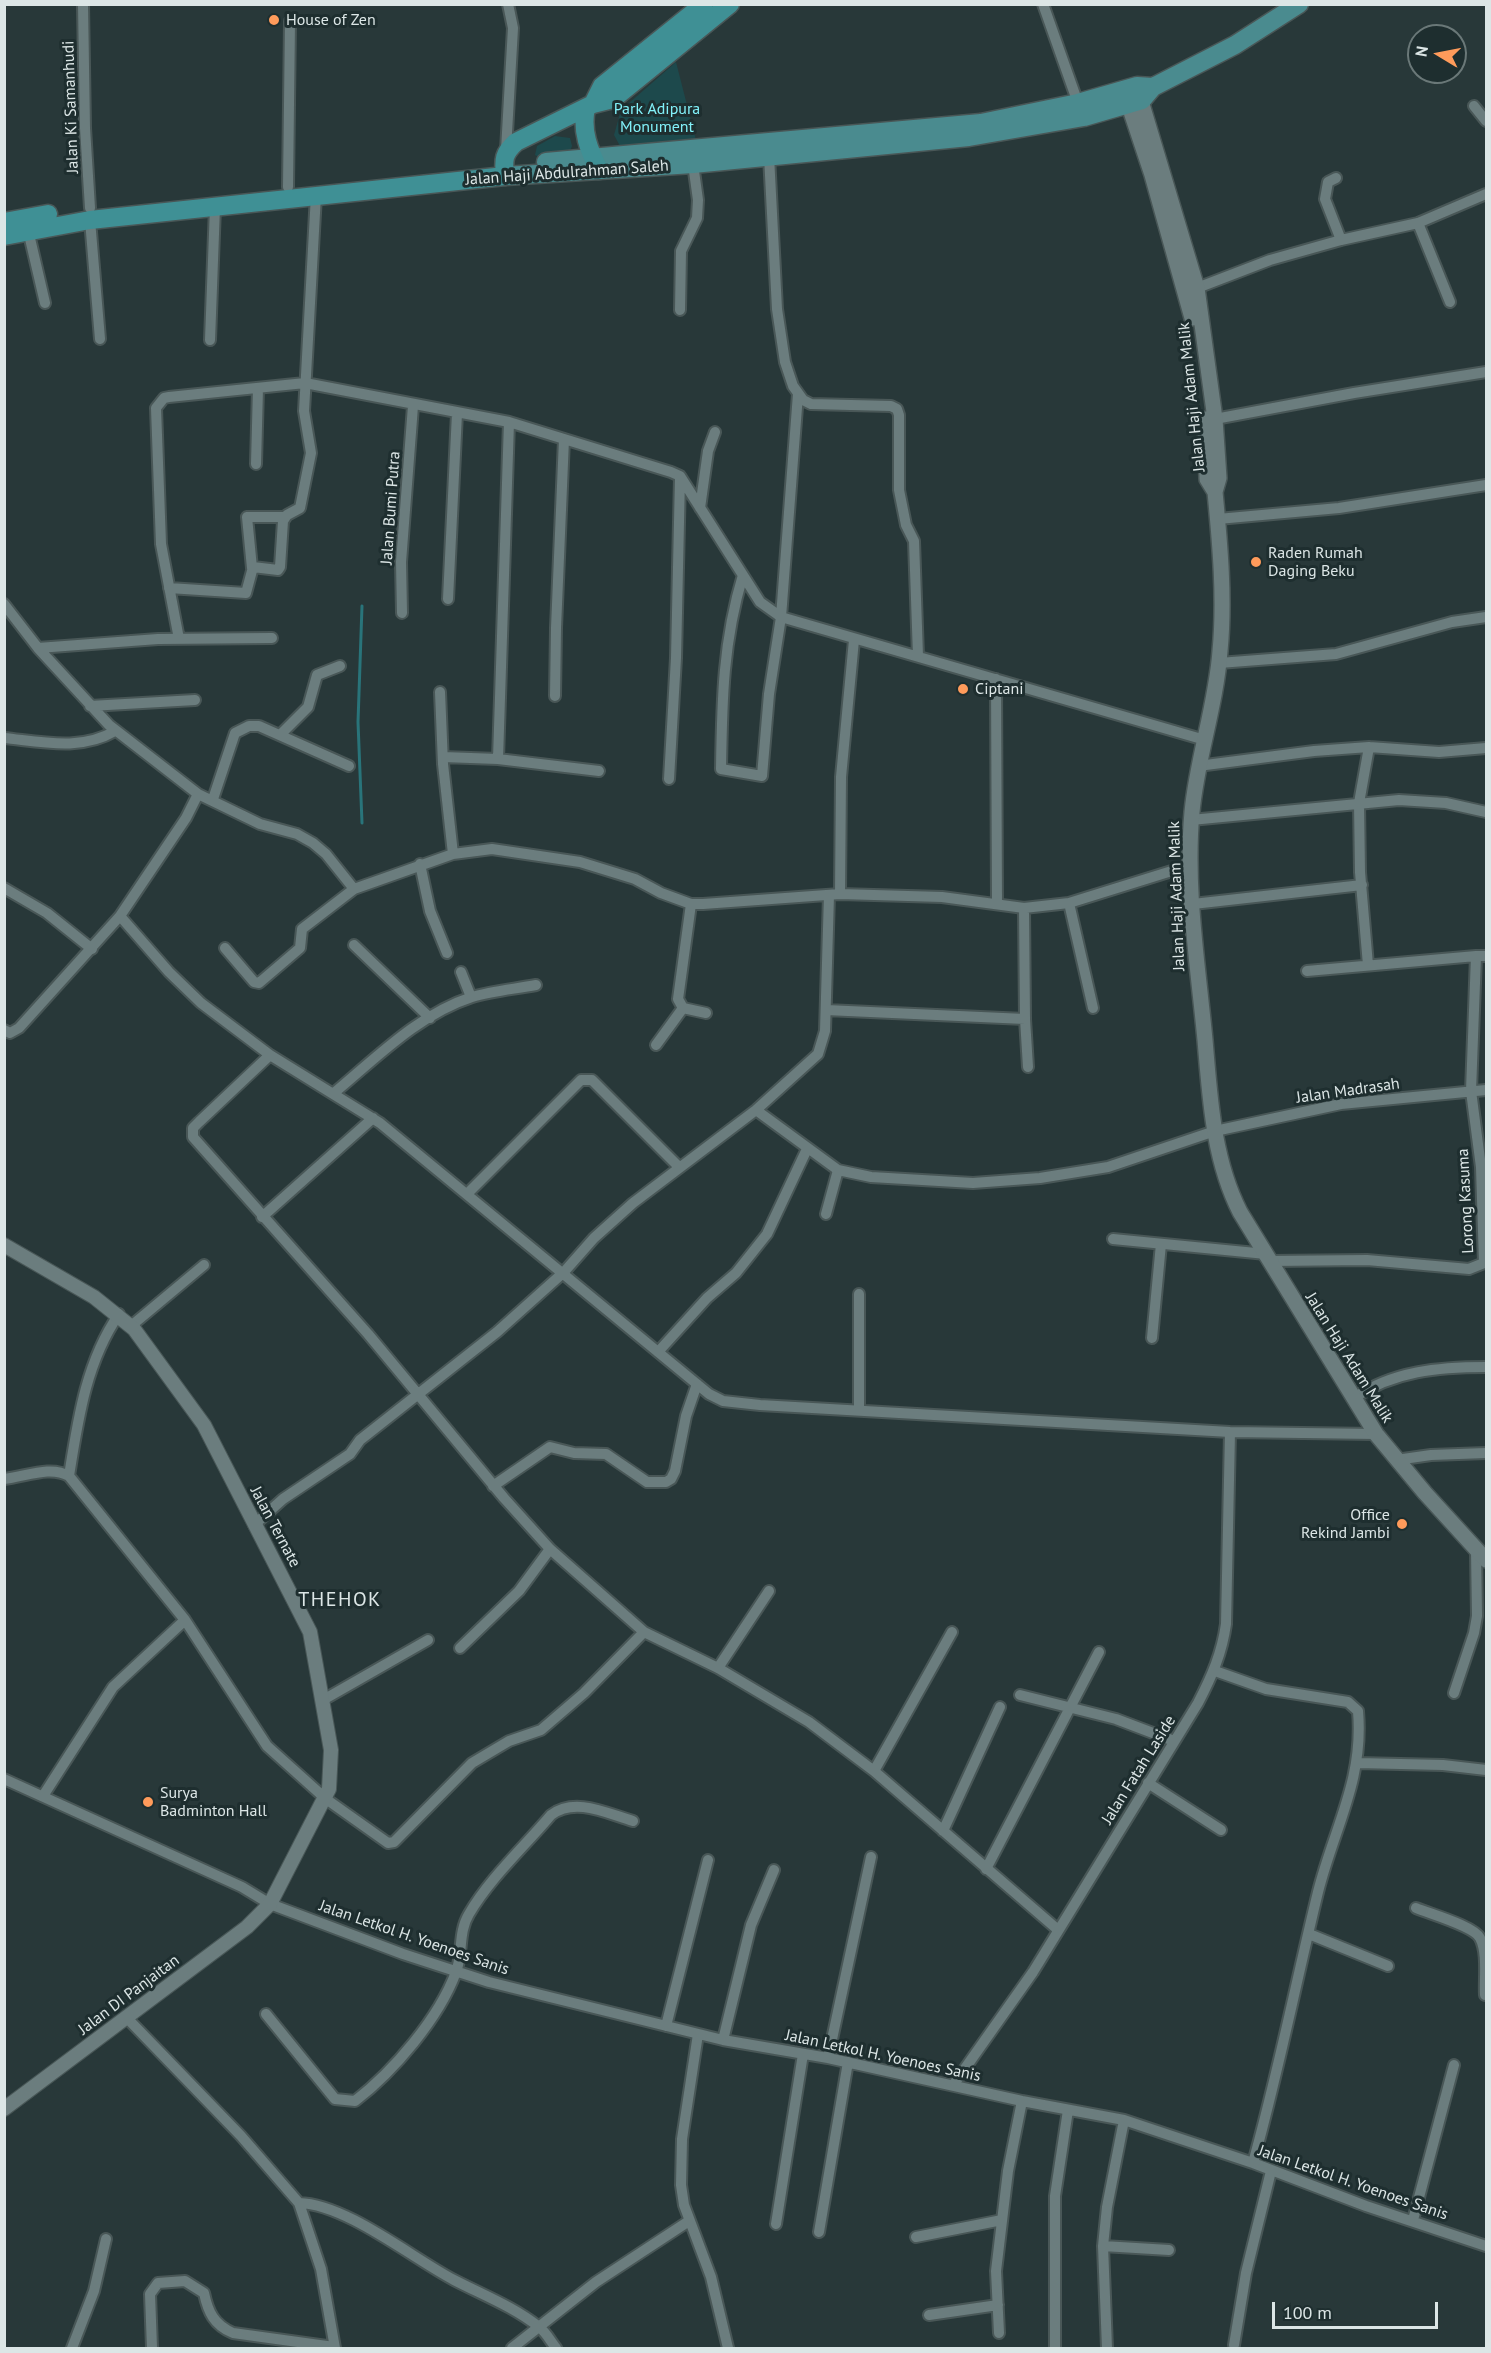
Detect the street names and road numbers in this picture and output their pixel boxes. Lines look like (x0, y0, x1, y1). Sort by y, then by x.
street label: Jalan Ki Samanhudi (59, 40, 83, 174)
street label: Jalan Haji Abdulrahman Saleh (465, 156, 669, 190)
street label: Jalan Haji Adam Malik (1175, 321, 1209, 473)
street label: Jalan Bumi Putra (377, 451, 405, 565)
street label: Jalan Haji Adam Malik (1165, 821, 1189, 971)
street label: Jalan Madrasah (1295, 1074, 1401, 1108)
street label: Lorong Kasuma (1454, 1148, 1478, 1254)
street label: Jalan Haji Adam Malik (1301, 1289, 1397, 1427)
street label: Jalan Ternate (246, 1483, 304, 1571)
street label: Jalan Fatah Laside (1098, 1712, 1180, 1828)
street label: Jalan Letkol H. Yoenoes Sanis (317, 1896, 511, 1980)
street label: Jalan DI Panjaitan (75, 1951, 183, 2039)
street label: Jalan Letkol H. Yoenoes Sanis (783, 2026, 983, 2086)
street label: Jalan Letkol H. Yoenoes Sanis (1256, 2141, 1450, 2225)

